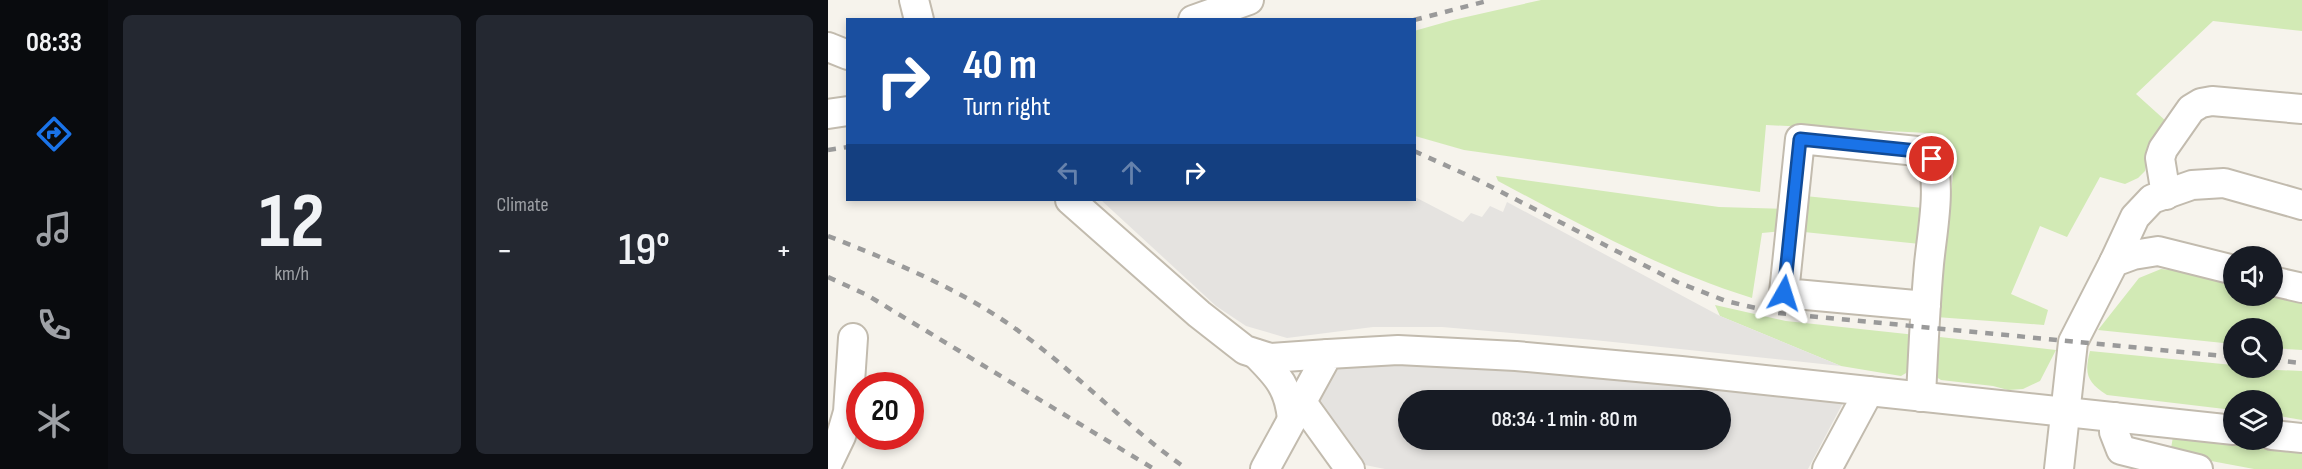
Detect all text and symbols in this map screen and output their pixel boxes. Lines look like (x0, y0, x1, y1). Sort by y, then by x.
text: 08:33 (26, 27, 82, 59)
text: 40 m (963, 40, 1037, 91)
icon: right (864, 42, 942, 120)
text: Turn right (963, 91, 1050, 123)
icon: directions (33, 113, 75, 155)
pin (1906, 133, 1957, 184)
icon: arrive (1915, 142, 1948, 175)
icon: left (1052, 156, 1085, 189)
icon: ahead (1115, 156, 1148, 189)
icon: right (1178, 156, 1211, 189)
text: 12 (259, 176, 325, 269)
text: Climate (497, 193, 549, 217)
icon: music (33, 208, 75, 250)
text: 19° (619, 223, 670, 278)
text: − (497, 231, 513, 271)
text: + (776, 231, 792, 271)
map controls (2223, 246, 2283, 450)
button: sound (2223, 246, 2283, 306)
position arrow (1752, 261, 1816, 325)
text: km/h (274, 262, 309, 286)
icon: phone (33, 304, 75, 346)
button: search (2223, 318, 2283, 378)
speed limit sign: 20 (846, 372, 924, 450)
button: layers (2223, 390, 2283, 450)
icon: climate (33, 400, 75, 442)
text: 08:34 · 1 min · 80 m (1491, 406, 1638, 433)

